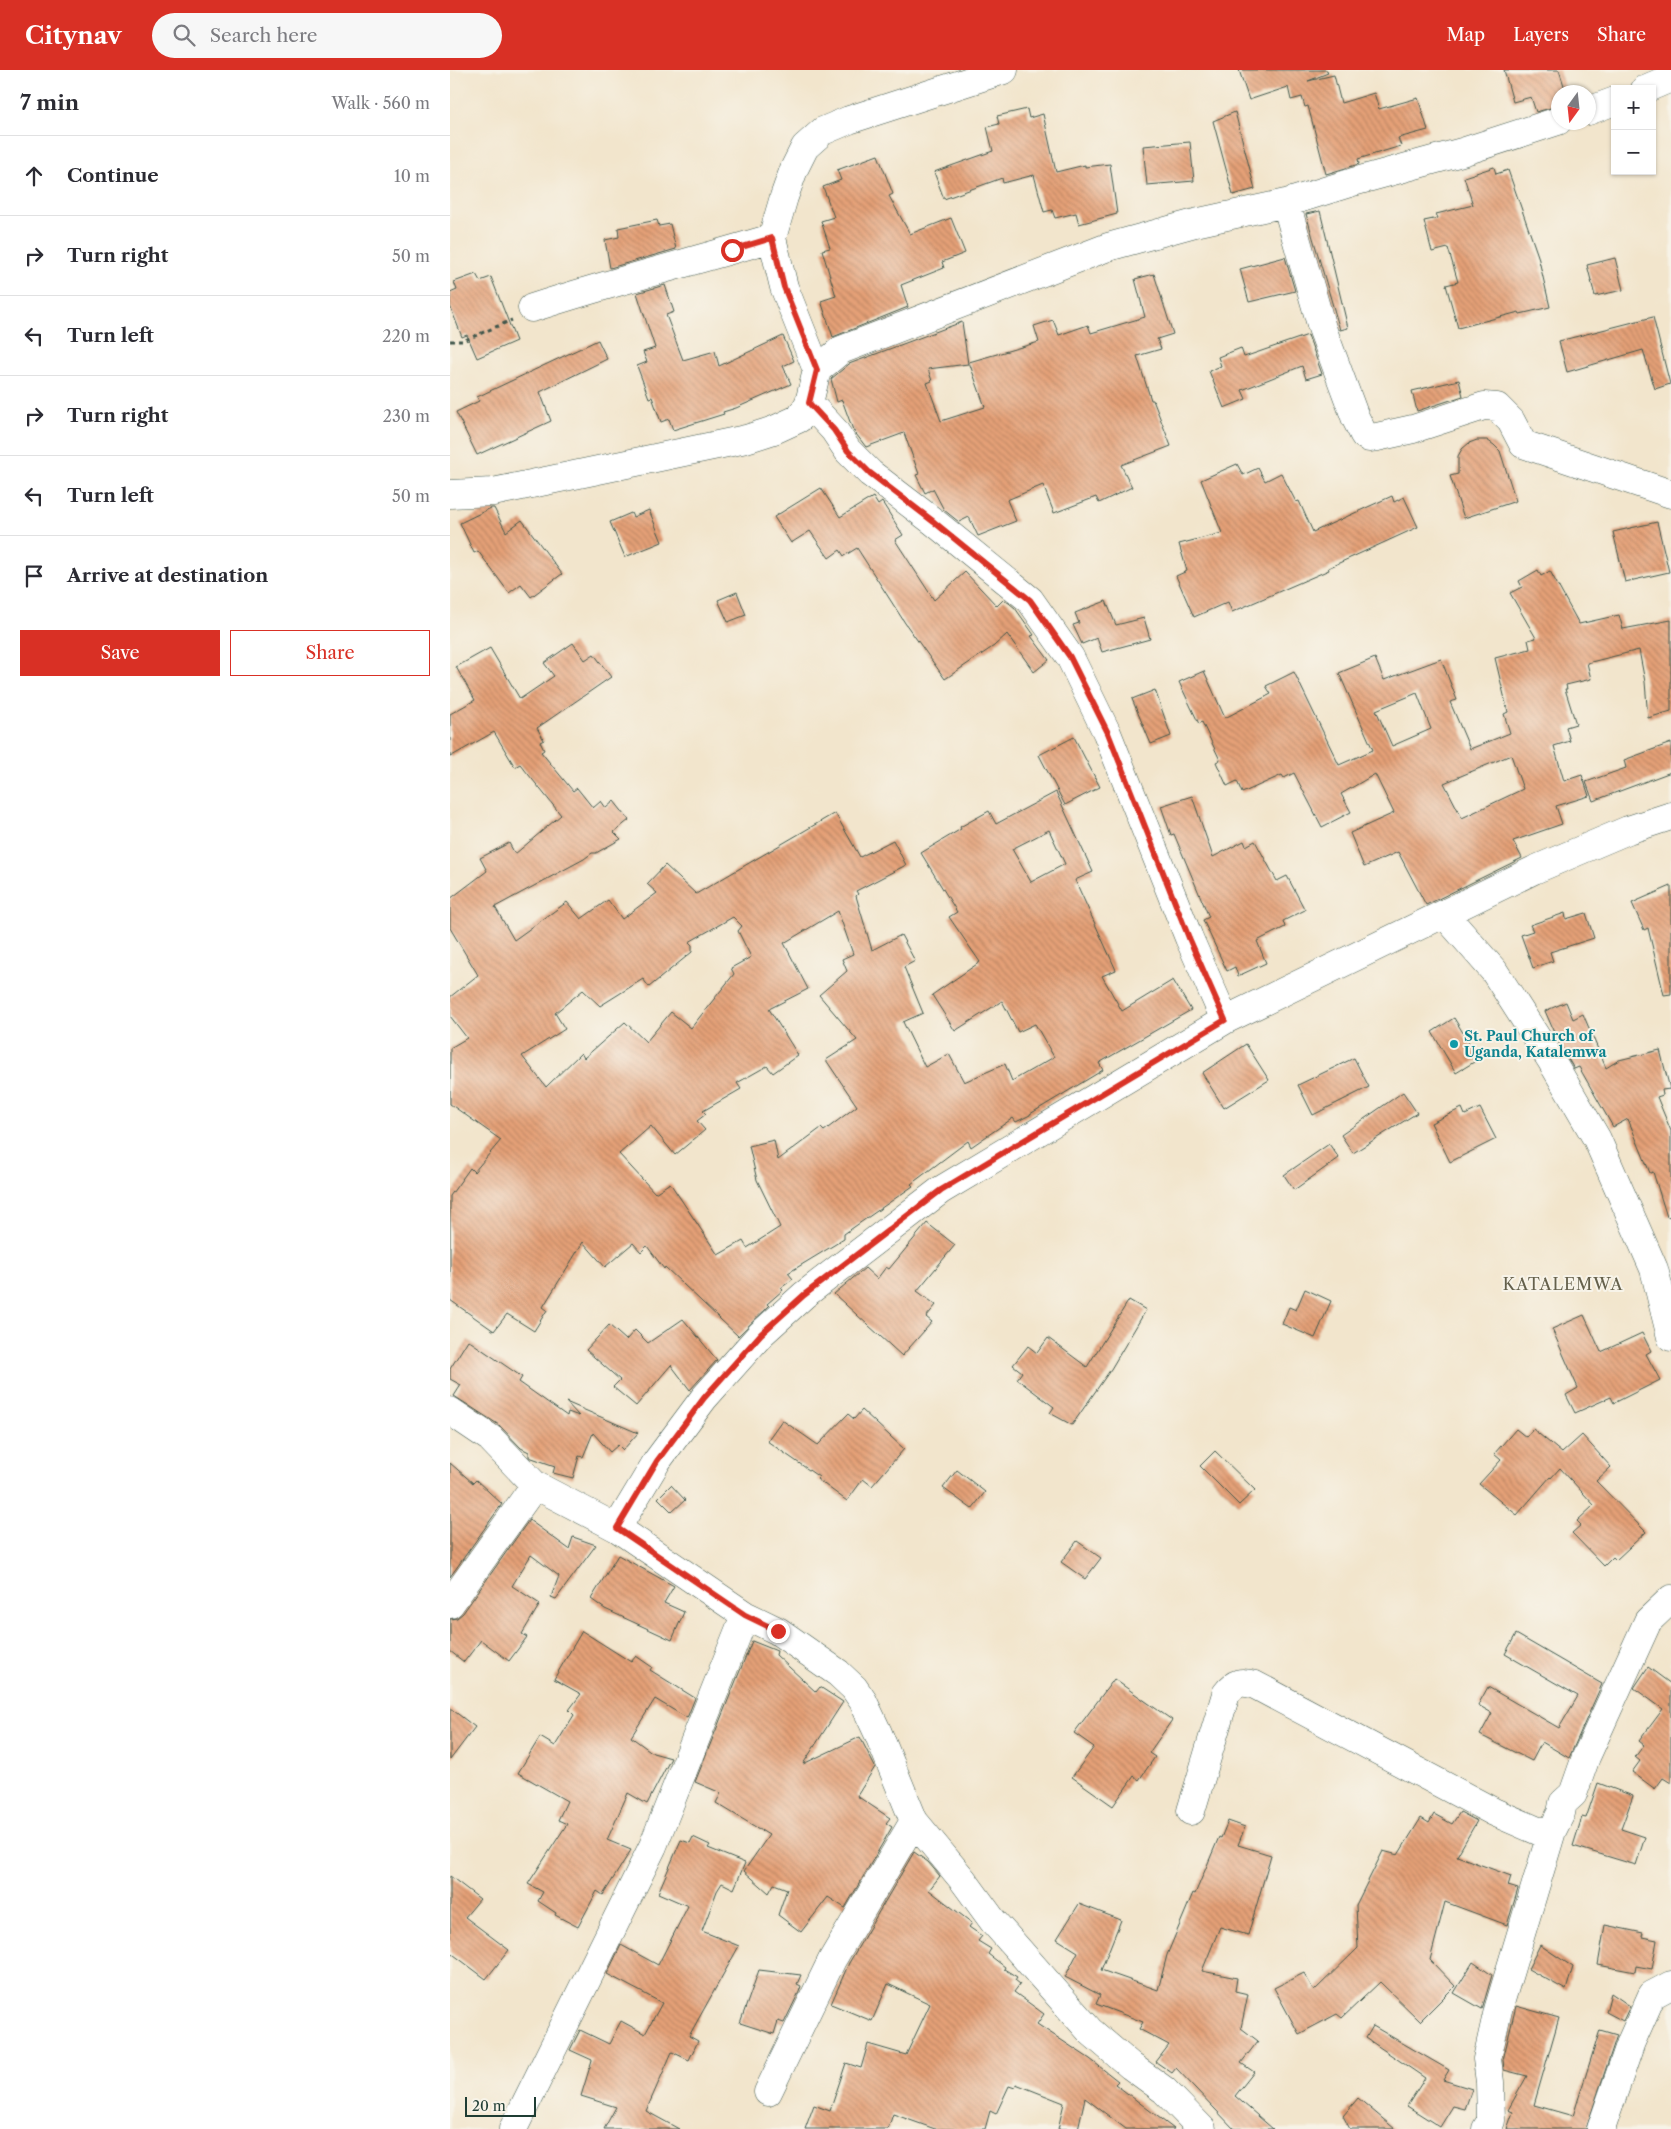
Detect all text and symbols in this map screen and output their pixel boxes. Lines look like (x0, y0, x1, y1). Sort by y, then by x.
search box (152, 13, 502, 58)
text: Citynav (25, 21, 122, 50)
icon: search (170, 21, 198, 49)
text: Search here (210, 24, 317, 47)
text: Map (1447, 24, 1485, 46)
text: Layers (1513, 24, 1569, 46)
text: Share (1597, 24, 1646, 46)
north arrow (1551, 85, 1596, 130)
map controls (1611, 85, 1656, 175)
button: + (1611, 85, 1656, 130)
text: 7 min (20, 90, 79, 115)
text: Walk · 560 m (331, 93, 430, 113)
button: − (1611, 130, 1656, 175)
icon: ahead (20, 162, 48, 190)
text: Continue (67, 164, 159, 187)
text: 10 m (394, 166, 430, 186)
route start (721, 239, 744, 262)
icon: right (20, 242, 48, 270)
text: Turn right (67, 244, 168, 267)
text: 50 m (392, 246, 430, 266)
icon: left (20, 322, 48, 350)
text: Turn left (67, 324, 154, 347)
text: 220 m (382, 326, 430, 346)
icon: right (20, 402, 48, 430)
text: Turn right (67, 404, 168, 427)
text: 230 m (383, 406, 430, 426)
icon: left (20, 482, 48, 510)
text: Turn left (67, 484, 154, 507)
text: 50 m (392, 486, 430, 506)
icon: arrive (20, 562, 48, 590)
text: Arrive at destination (67, 564, 268, 587)
button: Save (20, 630, 220, 676)
button: Share (230, 630, 430, 676)
place label: St. Paul Church of Uganda, Katalemwa (1464, 1027, 1607, 1061)
marker: St. Paul Church of Uganda, Katalemwa (1448, 1038, 1460, 1050)
district label: KATALEMWA (1503, 1274, 1623, 1294)
route end (767, 1620, 790, 1643)
scale bar (465, 2094, 536, 2117)
text: 20 m (472, 2097, 506, 2115)

